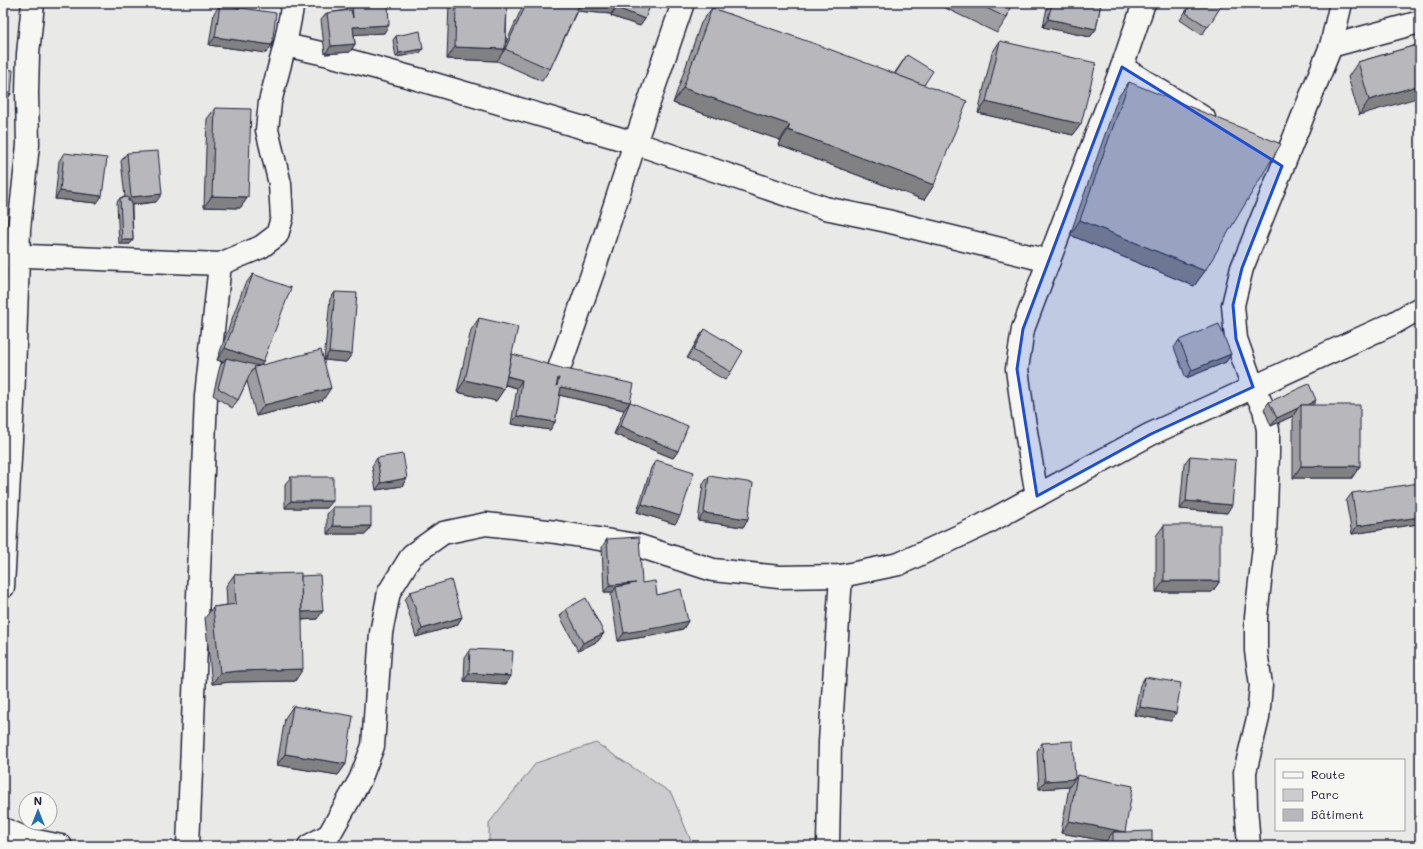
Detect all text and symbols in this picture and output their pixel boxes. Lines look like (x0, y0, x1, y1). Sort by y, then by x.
legend (1275, 759, 1405, 831)
text: Route (1311, 766, 1345, 782)
text: Parc (1311, 786, 1339, 802)
north arrow (18, 791, 58, 831)
text: N (34, 793, 42, 808)
text: Bâtiment (1311, 806, 1364, 822)

